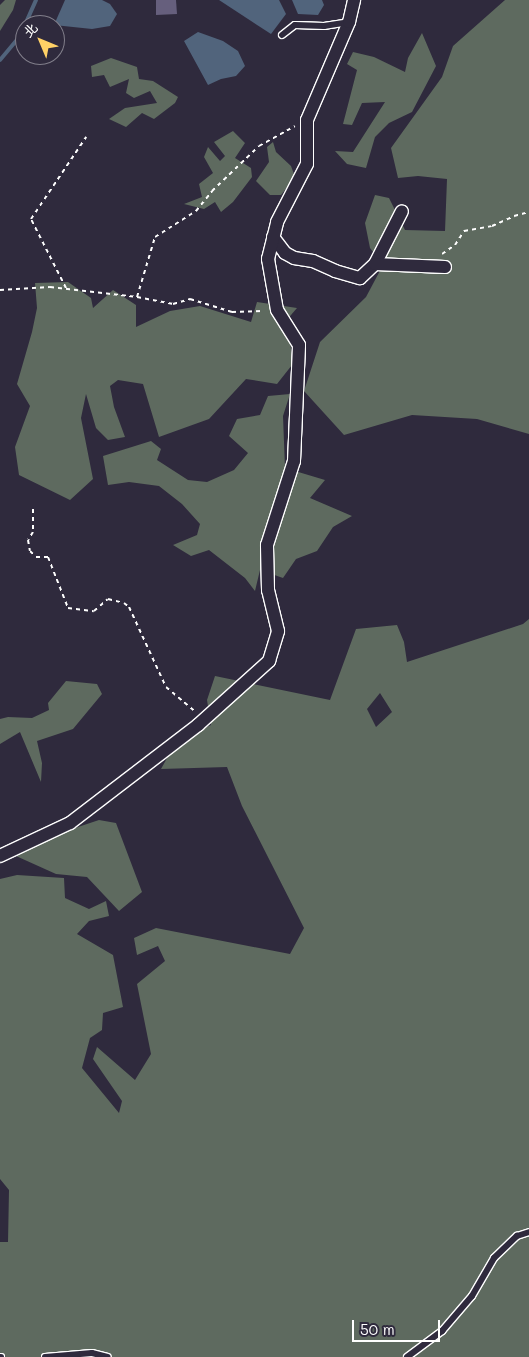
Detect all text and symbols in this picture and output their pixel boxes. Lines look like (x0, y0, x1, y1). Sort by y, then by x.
north arrow (15, 15, 65, 65)
text: 北 (18, 18, 41, 41)
scale bar (354, 1310, 442, 1342)
text: 50 m (360, 1319, 395, 1339)

